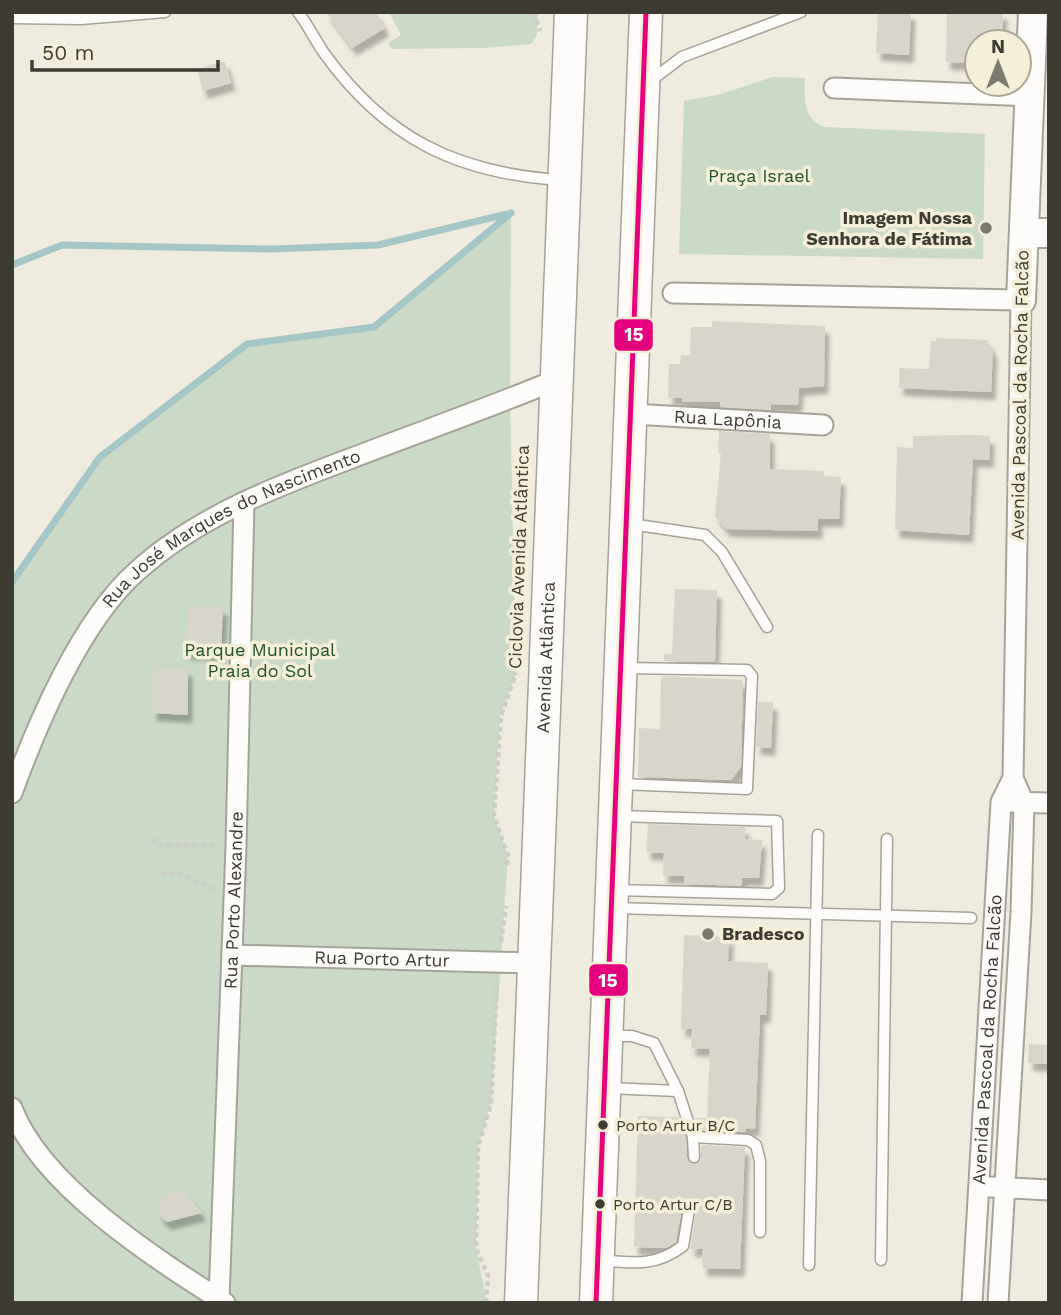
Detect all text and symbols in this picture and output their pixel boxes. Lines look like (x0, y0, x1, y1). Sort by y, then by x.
scale bar (32, 28, 217, 72)
north arrow (963, 28, 1033, 98)
text: N (991, 35, 1005, 58)
text: 50 m (42, 40, 94, 65)
park label: Praça Israel (708, 165, 811, 186)
place label: Imagem Nossa Senhora de Fátima (806, 207, 973, 249)
marker: Imagem Nossa Senhora de Fátima (978, 220, 994, 236)
street label: Avenida Pascoal da Rocha Falcão (1006, 250, 1033, 540)
line badge: 15 (613, 318, 654, 352)
text: 15 (624, 323, 644, 346)
street label: Rua Lapônia (673, 405, 782, 433)
street label: Ciclovia Avenida Atlântica (504, 444, 533, 669)
street label: Rua José Marques do Nascimento (97, 445, 363, 612)
street label: Avenida Atlântica (532, 581, 559, 734)
park label: Parque Municipal Praia do Sol (184, 639, 336, 681)
street label: Rua Porto Alexandre (220, 811, 247, 990)
street label: Avenida Pascoal da Rocha Falcão (968, 894, 1006, 1185)
place label: Bradesco (722, 923, 805, 944)
marker: Bradesco (700, 926, 716, 942)
street label: Rua Porto Artur (314, 946, 450, 971)
line badge: 15 (588, 963, 629, 997)
text: 15 (598, 969, 618, 992)
place label: Porto Artur B/C (616, 1116, 735, 1135)
marker: Porto Artur B/C (596, 1118, 610, 1132)
place label: Porto Artur C/B (613, 1195, 733, 1214)
marker: Porto Artur C/B (593, 1197, 607, 1211)

